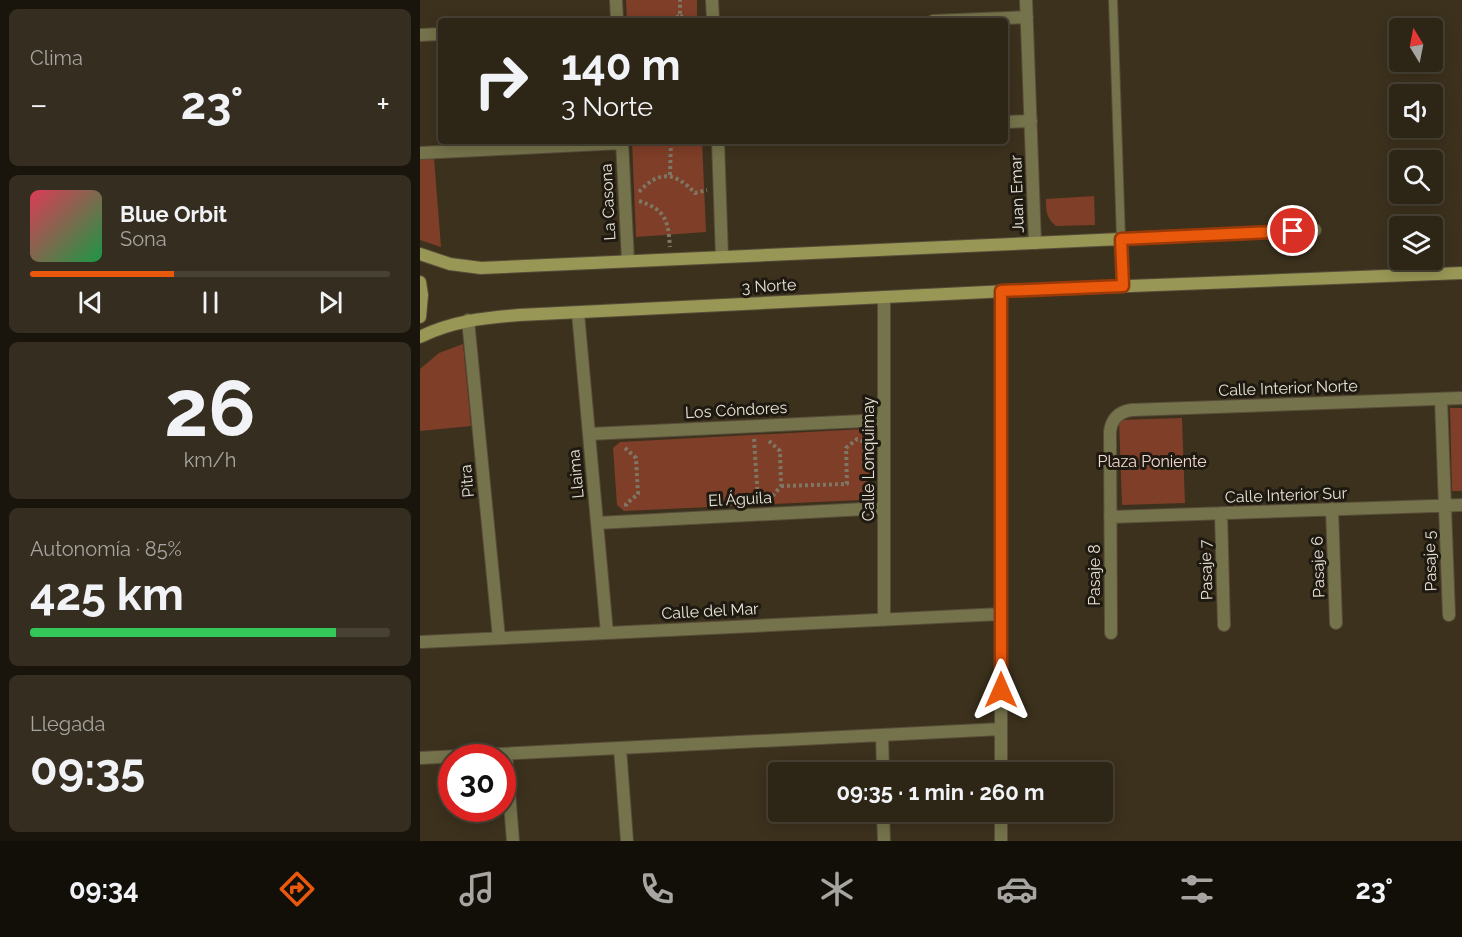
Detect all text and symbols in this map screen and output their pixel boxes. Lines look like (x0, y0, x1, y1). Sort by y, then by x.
north arrow (1389, 18, 1443, 72)
map controls (1389, 18, 1443, 270)
text: 140 m (561, 41, 681, 90)
icon: right (462, 42, 540, 120)
text: Clima (30, 46, 83, 70)
text: 23° (181, 77, 243, 130)
button: sound (1389, 84, 1443, 138)
text: − (30, 85, 48, 124)
text: + (376, 85, 390, 124)
text: 3 Norte (561, 91, 653, 122)
button: search (1389, 150, 1443, 204)
street label: Juan Emar (1006, 154, 1028, 233)
street label: La Casona (596, 163, 620, 241)
text: Blue Orbit (120, 201, 227, 227)
pin (1267, 205, 1318, 256)
icon: arrive (1276, 214, 1309, 247)
button: layers (1389, 216, 1443, 270)
text: Sona (120, 227, 167, 251)
street label: 3 Norte (741, 275, 797, 297)
icon: previous (74, 286, 107, 319)
icon: pause (194, 286, 227, 319)
icon: next (314, 286, 347, 319)
text: 26 (164, 363, 256, 454)
street label: Calle Interior Norte (1218, 376, 1358, 400)
street label: Calle Lonquimay (859, 396, 878, 521)
street label: Los Cóndores (684, 398, 788, 422)
text: km/h (184, 448, 236, 472)
street label: Llaima (564, 449, 588, 499)
park label: Plaza Poniente (1097, 452, 1207, 471)
street label: Pitra (456, 464, 478, 498)
street label: Calle Interior Sur (1224, 483, 1348, 507)
street label: El Águila (708, 487, 772, 510)
street label: Pasaje 5 (1419, 530, 1441, 592)
street label: Pasaje 6 (1307, 536, 1329, 598)
text: Autonomía · 85% (30, 537, 182, 561)
street label: Pasaje 7 (1195, 539, 1217, 601)
street label: Pasaje 8 (1085, 544, 1104, 606)
text: 425 km (30, 568, 184, 621)
street label: Calle del Mar (661, 599, 760, 623)
position arrow (969, 658, 1033, 722)
text: Llegada (30, 712, 105, 736)
text: 09:35 (30, 743, 145, 796)
speed limit sign: 30 (438, 744, 516, 822)
text: 09:35 · 1 min · 260 m (837, 779, 1044, 805)
icon: directions (276, 868, 318, 910)
icon: music (456, 868, 498, 910)
icon: phone (636, 868, 678, 910)
icon: climate (816, 868, 858, 910)
icon: car (996, 868, 1038, 910)
icon: filters (1176, 868, 1218, 910)
text: 09:34 (69, 874, 139, 905)
text: 23° (1355, 874, 1393, 905)

